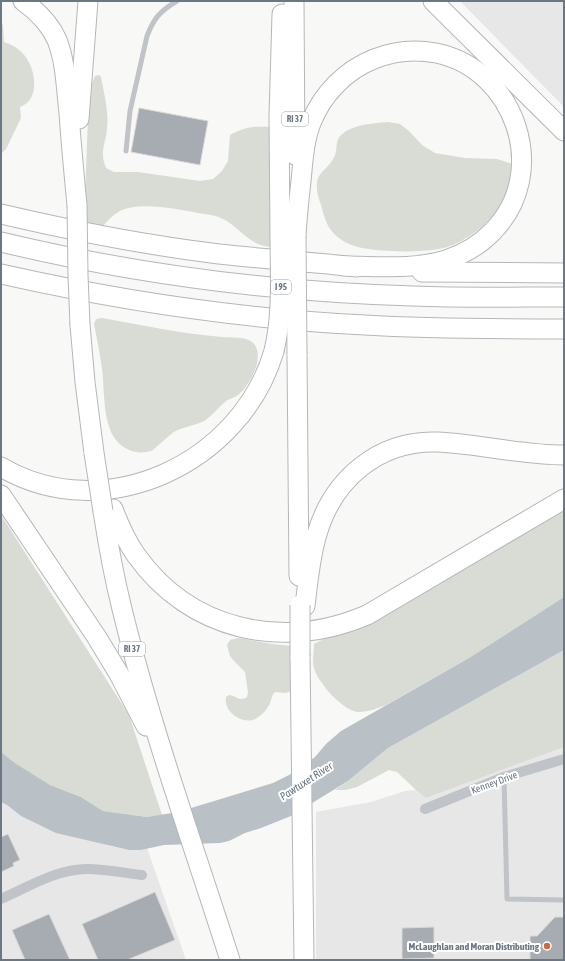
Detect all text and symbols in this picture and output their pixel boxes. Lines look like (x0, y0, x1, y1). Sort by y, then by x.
road number: RI 37 (282, 112, 308, 126)
road number: I 95 (271, 280, 291, 294)
road number: RI 37 (119, 642, 145, 656)
water label: Pawtuxet River (278, 759, 335, 802)
street label: Kenney Drive (470, 769, 519, 796)
place label: McLaughlan and Moran Distributing (408, 941, 540, 952)
marker: McLaughlan and Moran Distributing (542, 941, 552, 951)

